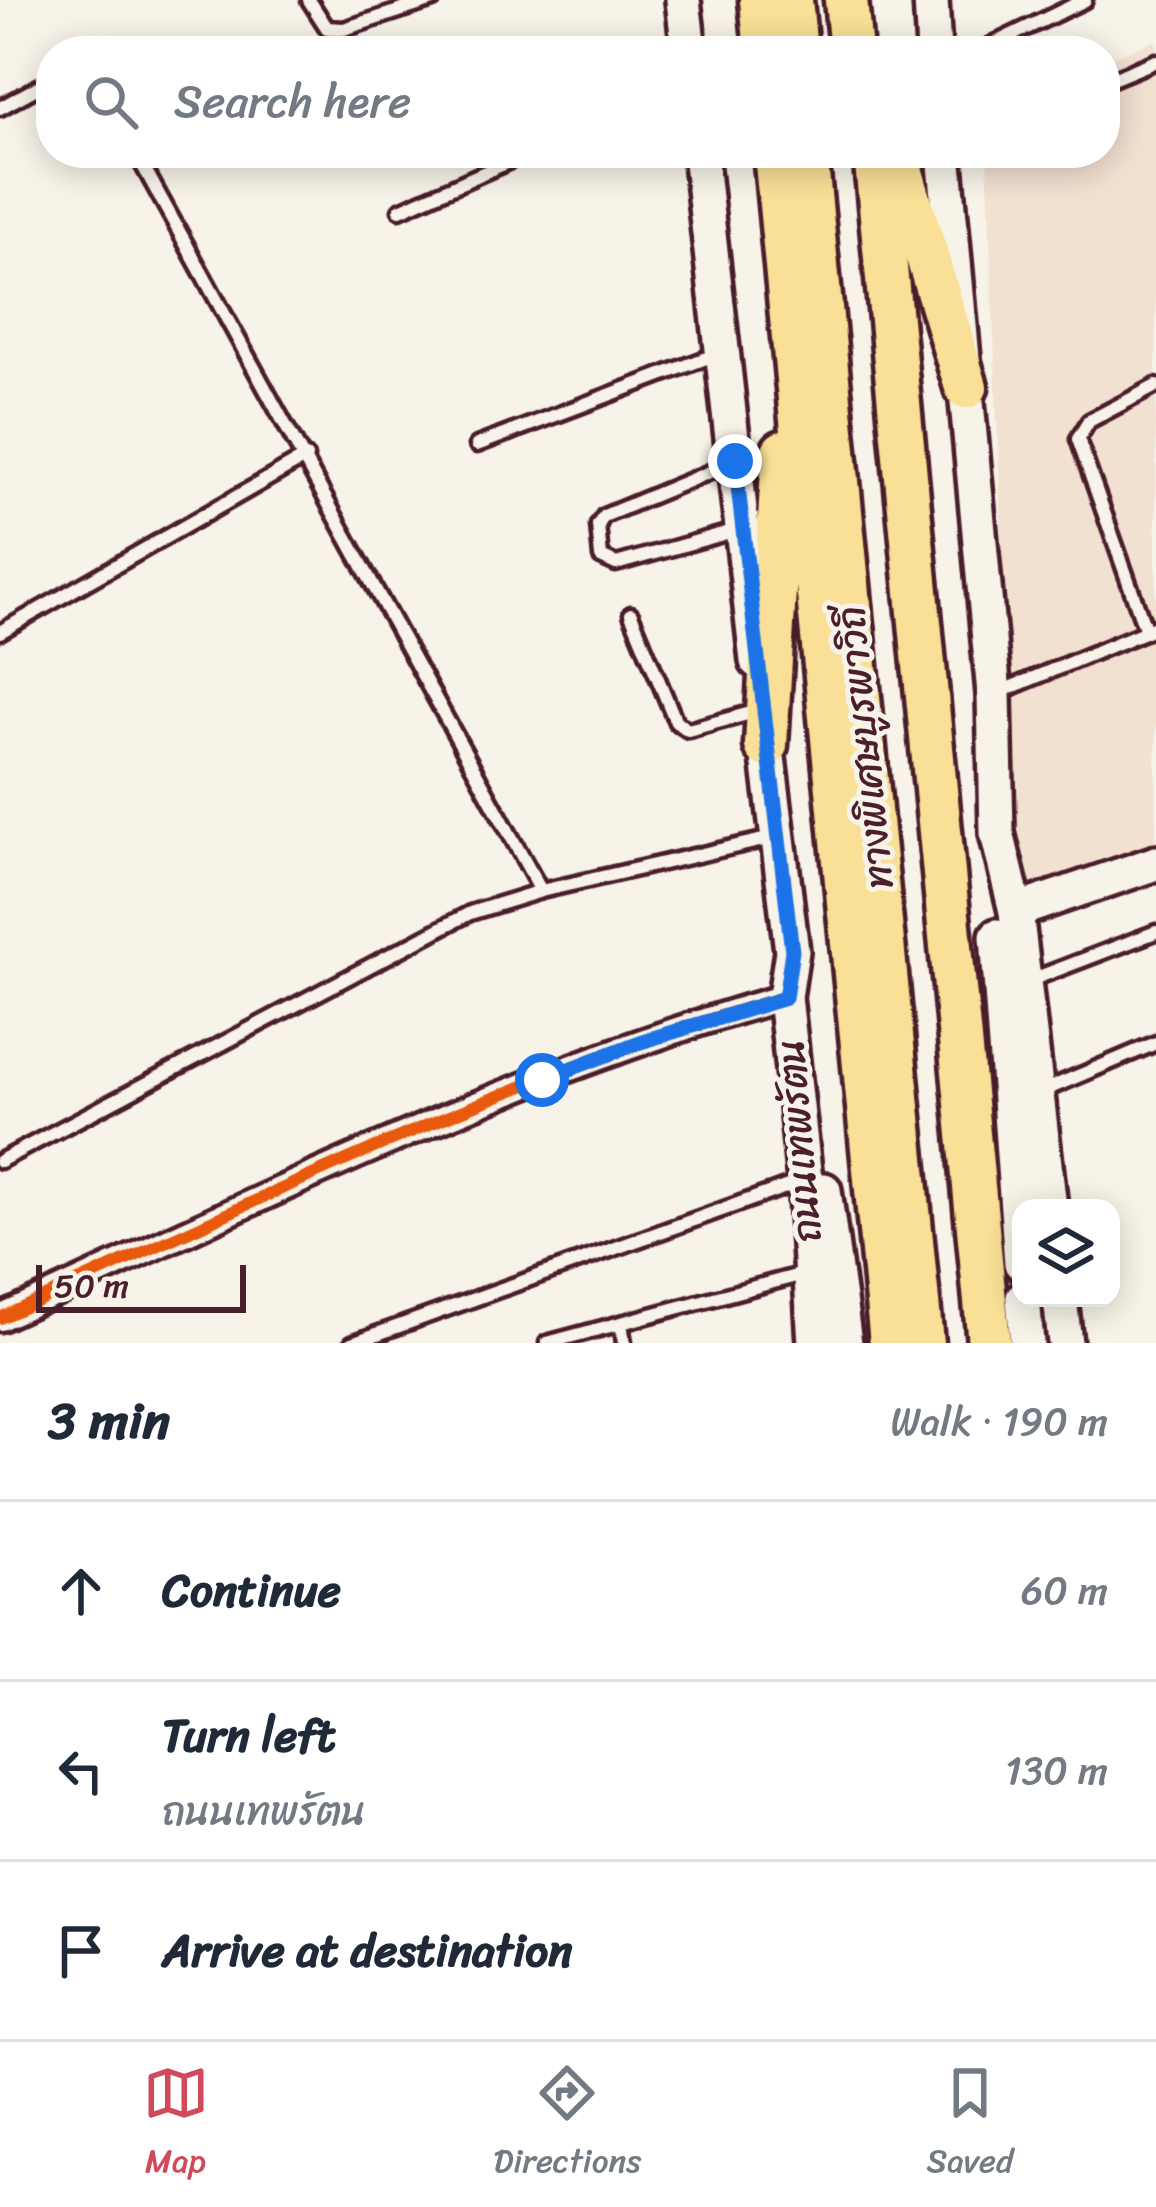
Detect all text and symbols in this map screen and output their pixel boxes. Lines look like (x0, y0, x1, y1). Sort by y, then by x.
search box (36, 36, 1120, 168)
text: Search here (174, 62, 411, 142)
icon: search (78, 69, 144, 135)
route end (708, 434, 762, 488)
street label: ทางพิเศษบูรพาวิถี (815, 599, 914, 893)
street label: ถนนเทพรัตน (755, 1037, 842, 1245)
route start (515, 1053, 569, 1107)
map controls (1012, 1199, 1120, 1307)
button: layers (1012, 1199, 1120, 1307)
text: 50 m (54, 1257, 129, 1315)
scale bar (36, 1259, 246, 1312)
text: 3 min (48, 1376, 170, 1466)
text: Walk · 190 m (890, 1387, 1108, 1456)
text: Continue (162, 1551, 341, 1631)
text: 60 m (1021, 1556, 1108, 1625)
icon: ahead (48, 1558, 114, 1624)
text: Turn left (162, 1696, 335, 1776)
text: 130 m (1005, 1736, 1108, 1805)
icon: left (48, 1738, 114, 1804)
text: ถนนเทพรัตน (162, 1776, 366, 1845)
text: Arrive at destination (162, 1911, 572, 1991)
icon: arrive (48, 1918, 114, 1984)
tab: Map (143, 2060, 209, 2190)
tab: Directions (494, 2060, 641, 2190)
tab: Saved (926, 2060, 1013, 2190)

